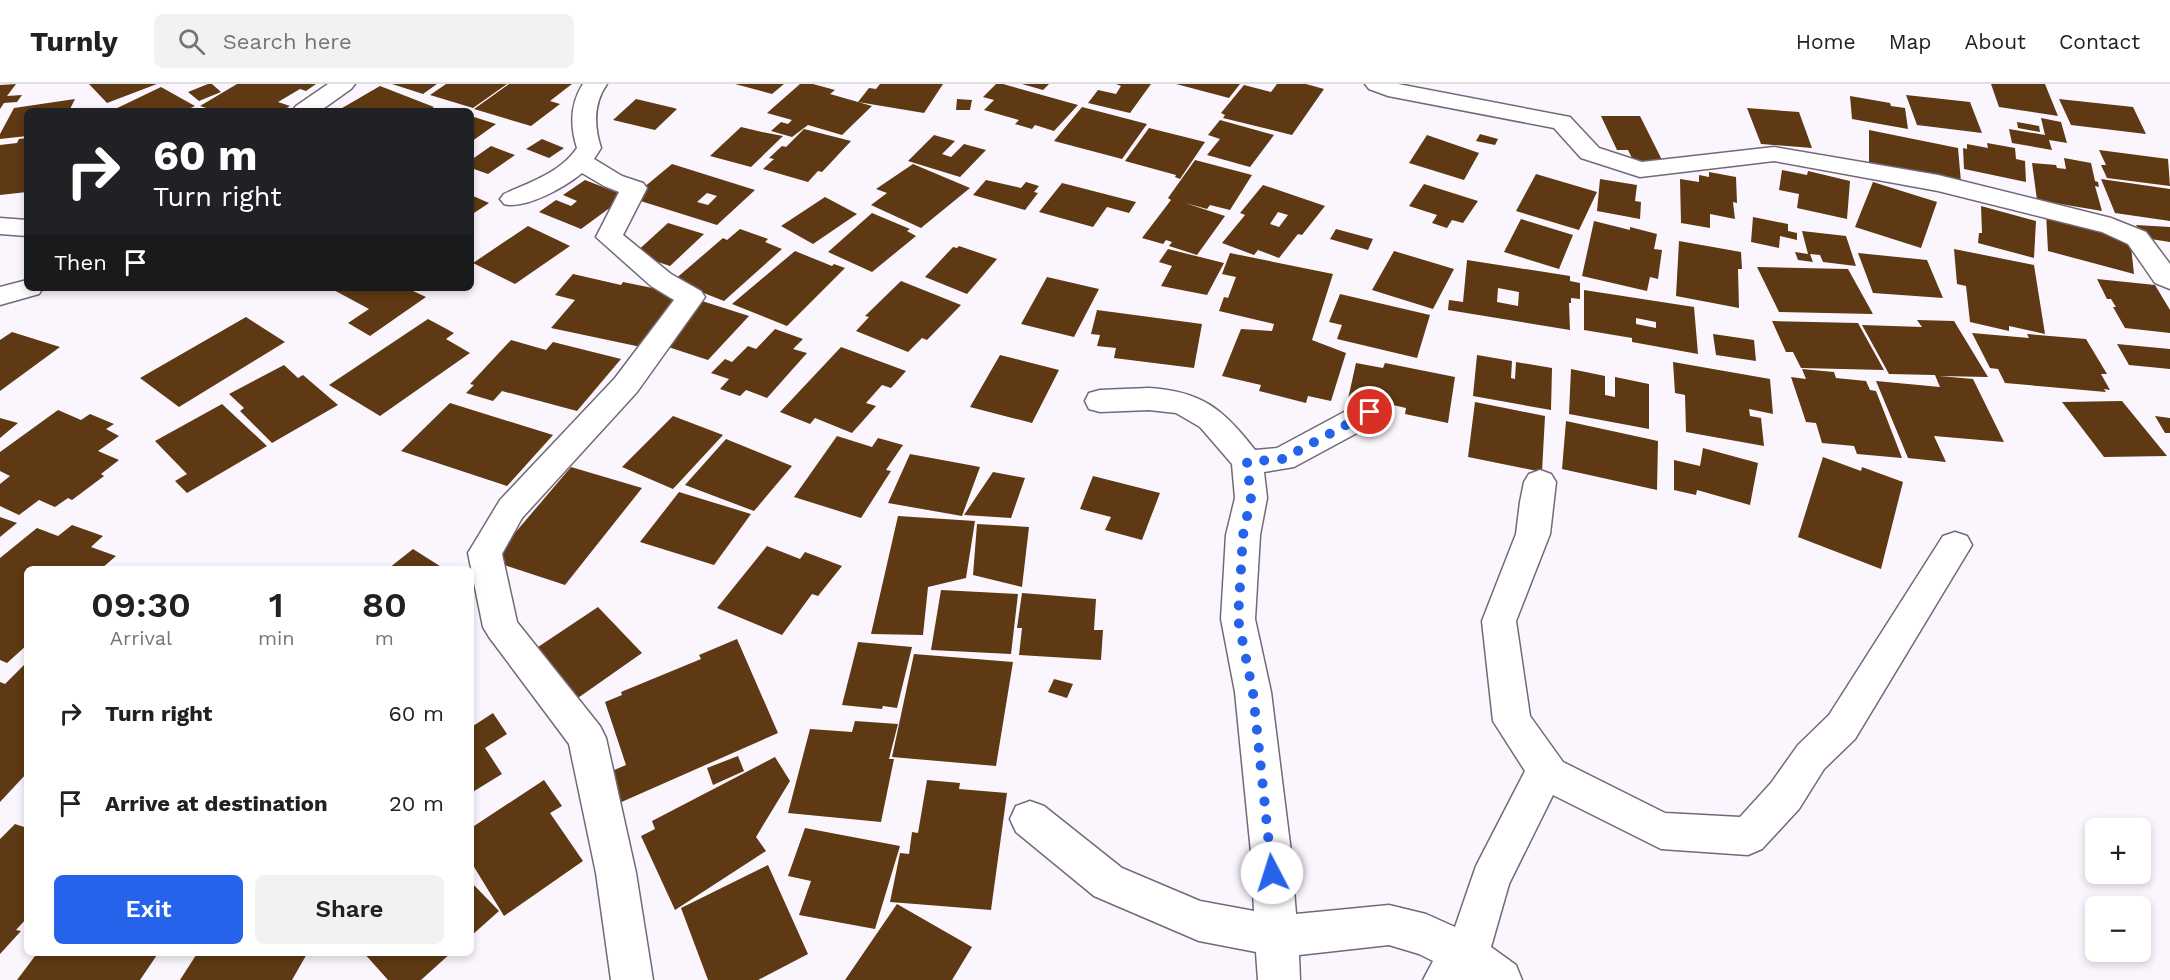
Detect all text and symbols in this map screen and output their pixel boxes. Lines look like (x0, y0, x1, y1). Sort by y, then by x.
search box (154, 14, 574, 68)
text: Turnly (30, 25, 118, 58)
icon: search (175, 25, 208, 58)
text: Search here (223, 29, 352, 54)
text: Home (1796, 29, 1856, 54)
text: Map (1889, 29, 1932, 54)
text: About (1965, 29, 2026, 54)
text: Contact (2059, 29, 2140, 54)
text: 60 m (153, 131, 257, 180)
icon: right (54, 132, 132, 210)
text: Turn right (153, 181, 282, 213)
icon: arrive (119, 246, 152, 279)
text: Then (54, 250, 107, 275)
pin (1344, 386, 1395, 437)
icon: arrive (1353, 395, 1386, 428)
text: 09:30 (91, 584, 191, 626)
text: 1 (269, 584, 284, 626)
text: 80 (362, 584, 407, 626)
text: Arrival (110, 626, 172, 650)
text: min (258, 626, 295, 650)
text: m (375, 626, 394, 650)
icon: right (54, 697, 87, 730)
text: Turn right (105, 701, 212, 726)
text: 60 m (388, 701, 444, 726)
icon: arrive (54, 787, 87, 820)
text: Arrive at destination (105, 791, 328, 816)
text: 20 m (389, 791, 444, 816)
map controls (2085, 818, 2151, 962)
button: + (2085, 818, 2151, 884)
position arrow (1240, 841, 1304, 905)
button: Exit (54, 875, 243, 944)
button: Share (255, 875, 444, 944)
button: − (2085, 896, 2151, 962)

